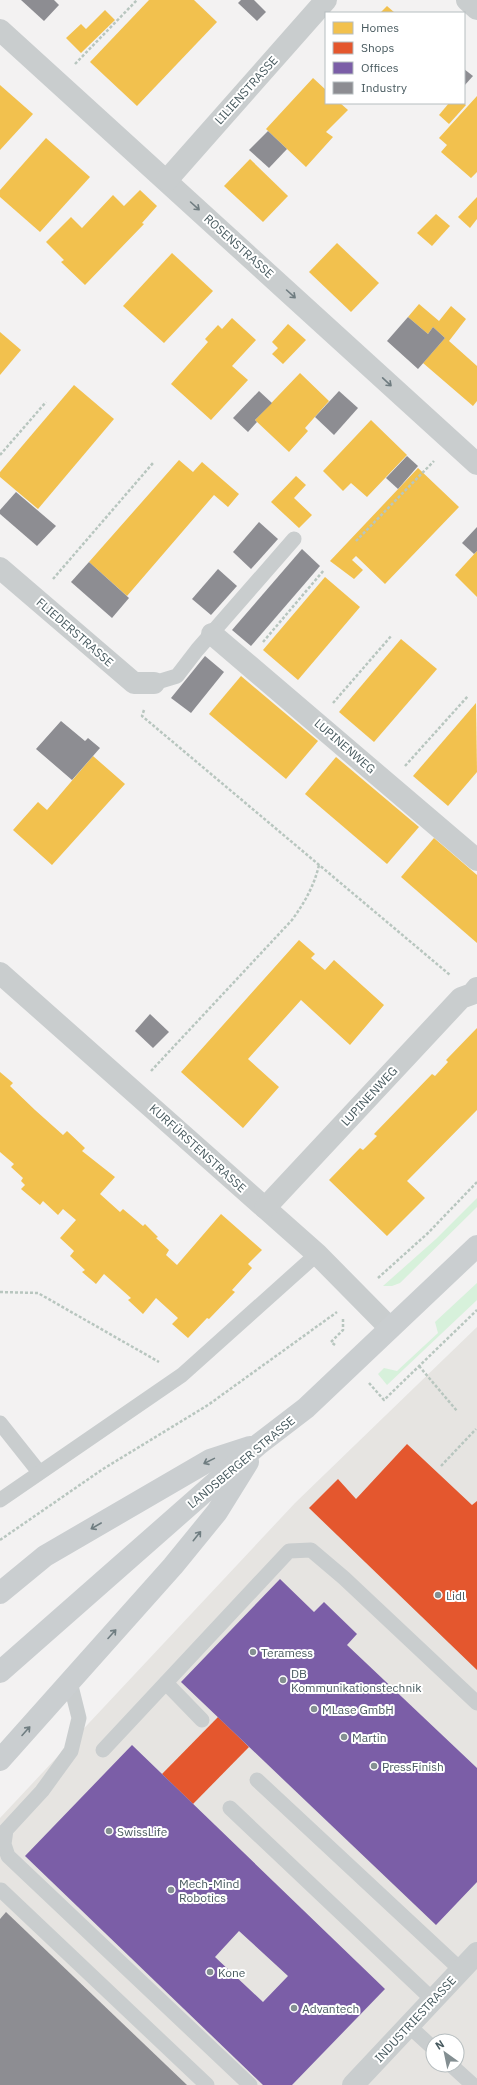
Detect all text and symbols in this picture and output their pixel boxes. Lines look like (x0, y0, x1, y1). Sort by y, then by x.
legend (325, 12, 465, 104)
text: Homes (361, 20, 399, 35)
text: Shops (361, 40, 394, 55)
street label: LILIENSTRASSE (211, 53, 281, 127)
text: Offices (361, 60, 399, 75)
text: Industry (361, 80, 407, 95)
one-way arrow (190, 201, 200, 210)
street label: ROSENSTRASSE (201, 211, 277, 281)
one-way arrow (286, 289, 297, 298)
one-way arrow (382, 377, 392, 386)
street label: FLIEDERSTRASSE (33, 594, 117, 670)
street label: LUPINENWEG (311, 715, 379, 777)
street label: LUPINENWEG (338, 1063, 400, 1129)
street label: KURFÜRSTENSTRASSE (147, 1101, 249, 1195)
street label: LANDSBERGER STRASSE (184, 1413, 298, 1511)
one-way arrow (203, 1458, 215, 1465)
one-way arrow (90, 1523, 102, 1531)
one-way arrow (193, 1531, 202, 1541)
place label: Lidl (446, 1588, 465, 1603)
marker: Lidl (433, 1590, 443, 1600)
one-way arrow (108, 1629, 117, 1640)
place label: Teramess (261, 1645, 313, 1660)
marker: Teramess (248, 1647, 258, 1657)
place label: DB Kommunikationstechnik (291, 1666, 422, 1695)
marker: DB Kommunikationstechnik (278, 1675, 288, 1685)
place label: MLase GmbH (322, 1702, 394, 1717)
marker: MLase GmbH (309, 1704, 319, 1714)
one-way arrow (21, 1727, 30, 1737)
place label: Martin (352, 1730, 387, 1745)
marker: Martin (339, 1732, 349, 1742)
place label: PressFinish (382, 1759, 444, 1774)
marker: PressFinish (369, 1761, 379, 1771)
place label: SwissLife (117, 1824, 168, 1839)
marker: SwissLife (104, 1826, 114, 1836)
place label: Mech-Mind Robotics (179, 1876, 240, 1905)
marker: Mech-Mind Robotics (166, 1885, 176, 1895)
place label: Kone (218, 1965, 246, 1980)
marker: Kone (205, 1967, 215, 1977)
street label: INDUSTRIESTRASSE (371, 1973, 459, 2065)
place label: Advantech (302, 2001, 359, 2016)
marker: Advantech (289, 2003, 299, 2013)
north arrow (425, 2033, 465, 2073)

